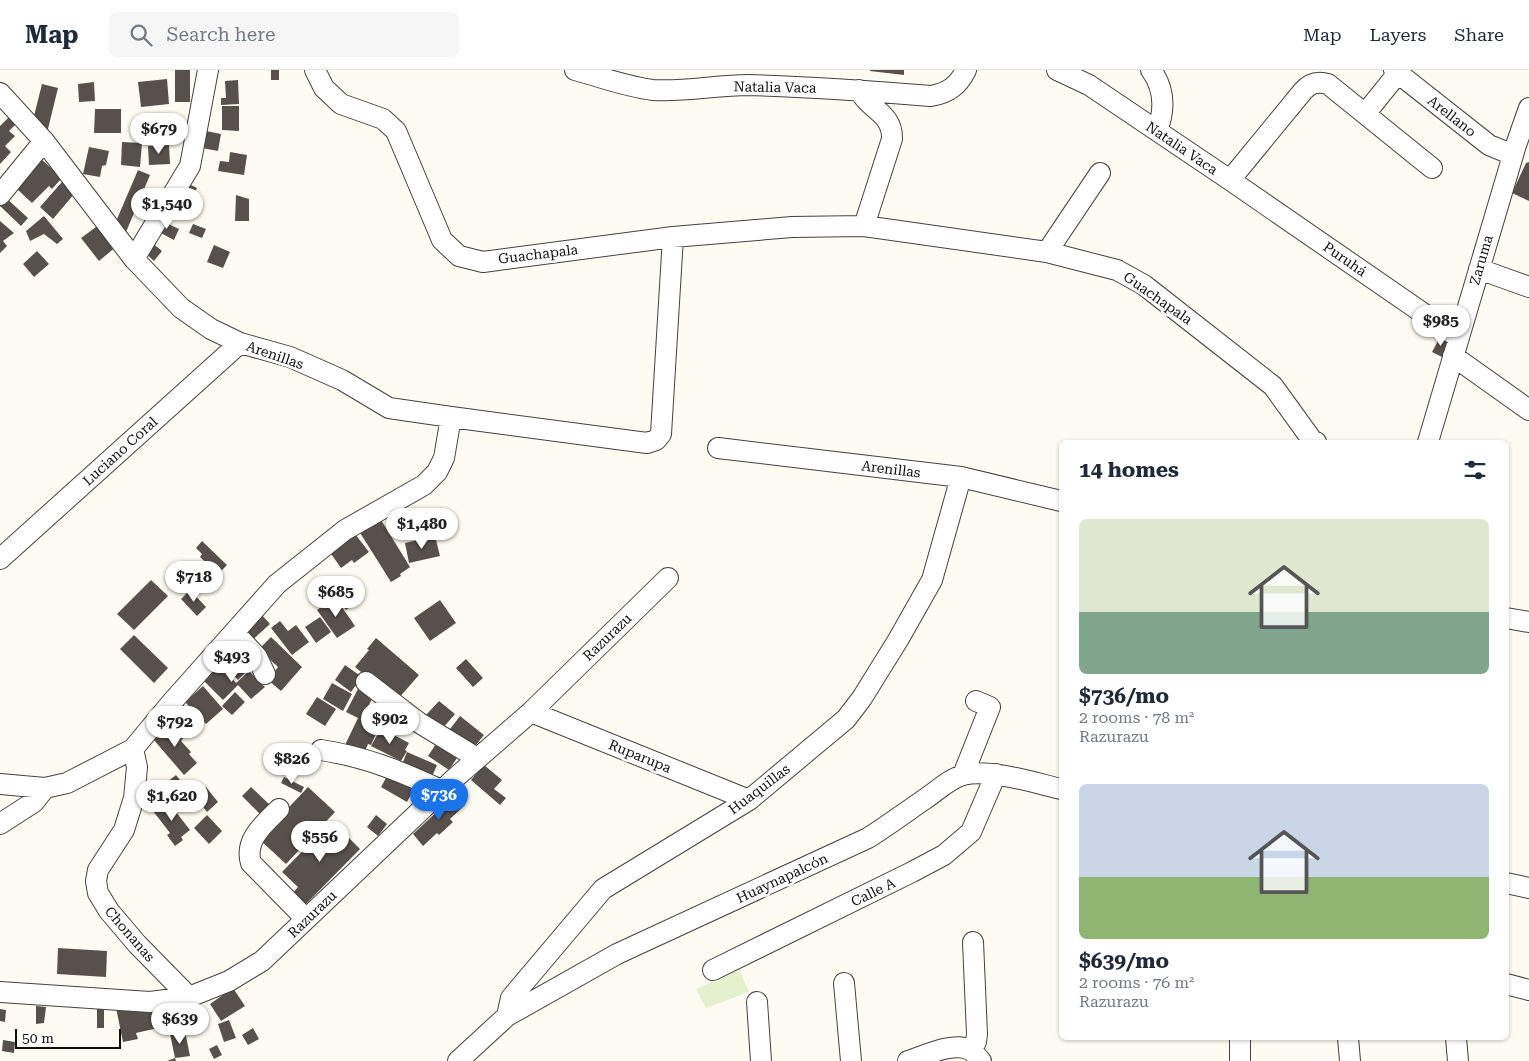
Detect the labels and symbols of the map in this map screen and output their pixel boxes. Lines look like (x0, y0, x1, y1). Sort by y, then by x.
street label: Natalia Vaca (733, 78, 817, 96)
street label: Arellano (1425, 92, 1479, 140)
pin: $679 (129, 112, 189, 155)
street label: Natalia Vaca (1143, 118, 1221, 178)
pin: $1,540 (126, 188, 208, 230)
street label: Zaruma (1466, 233, 1496, 287)
street label: Puruhá (1320, 238, 1370, 280)
street label: Guachapala (497, 241, 579, 267)
street label: Guachapala (1120, 268, 1196, 328)
pin: $985 (1411, 304, 1471, 347)
street label: Arenillas (244, 338, 306, 372)
street label: Luciano Coral (79, 413, 161, 489)
street label: Arenillas (861, 457, 922, 481)
pin: $1,480 (381, 508, 463, 550)
pin: $718 (164, 560, 224, 603)
pin: $685 (306, 576, 366, 618)
street label: Razurazu (579, 610, 635, 664)
pin: $493 (202, 640, 262, 683)
pin: $902 (360, 702, 420, 745)
pin: $792 (145, 706, 205, 748)
street label: Ruparupa (606, 736, 674, 776)
pin: $826 (262, 742, 322, 785)
street label: Huaquillas (725, 761, 793, 817)
pin: $736 (409, 778, 469, 821)
pin: $1,620 (131, 780, 213, 822)
pin: $556 (290, 820, 350, 863)
street label: Huaynapalcón (734, 850, 830, 906)
street label: Calle A (848, 874, 898, 910)
street label: Razurazu (284, 887, 340, 941)
street label: Chonanas (102, 903, 158, 965)
pin: $639 (150, 1002, 210, 1045)
scale bar (15, 1026, 121, 1049)

